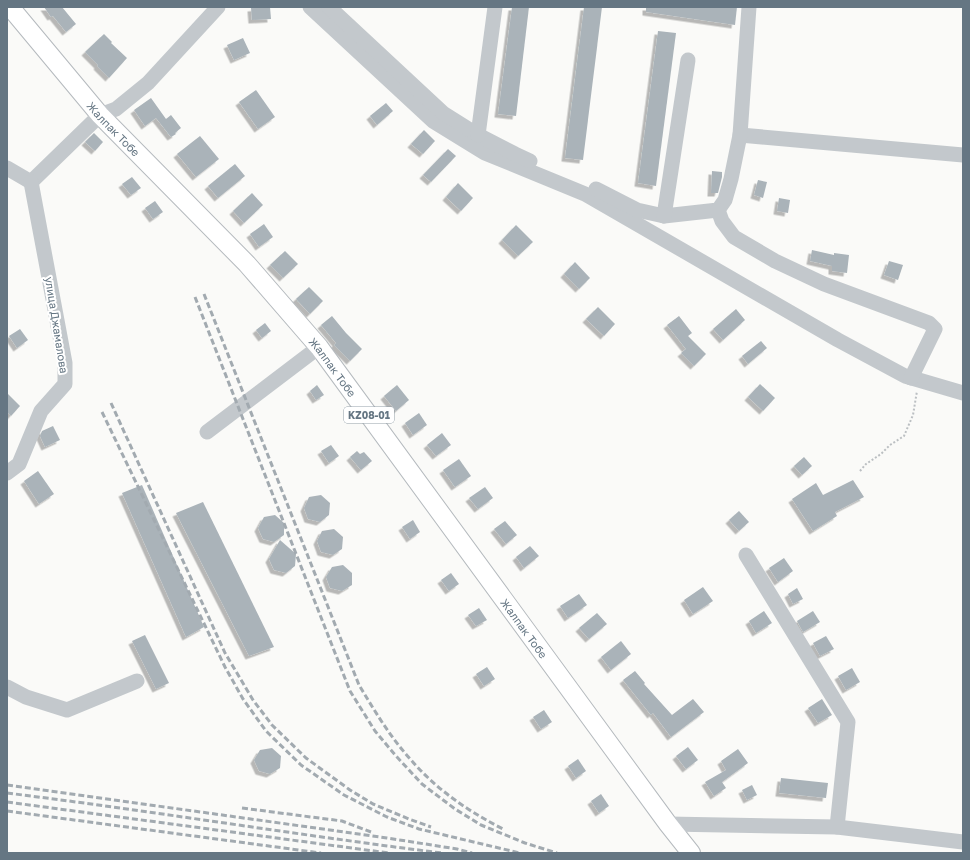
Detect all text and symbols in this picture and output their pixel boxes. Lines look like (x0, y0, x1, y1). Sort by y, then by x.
street label: Жалпак Тобе (85, 99, 143, 158)
street label: улица Джамалова (43, 276, 71, 374)
street label: Жалпак Тобе (307, 334, 359, 399)
road number: KZ08-01 (344, 407, 394, 423)
street label: Жалпак Тобе (499, 596, 551, 660)

